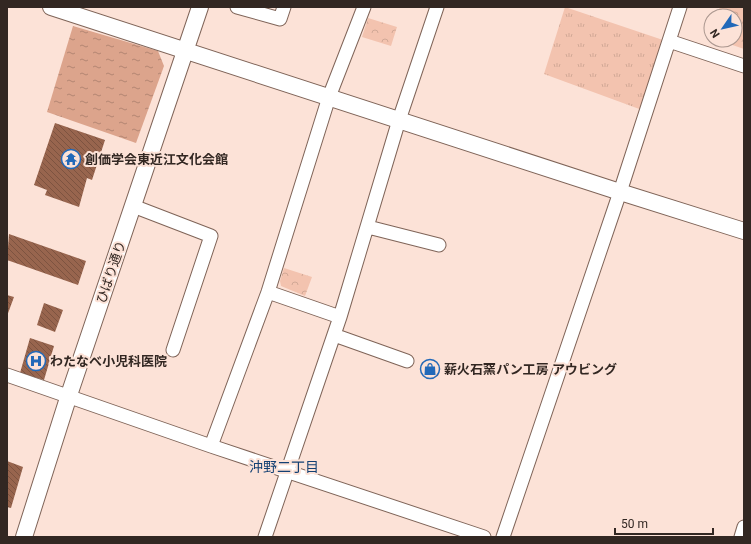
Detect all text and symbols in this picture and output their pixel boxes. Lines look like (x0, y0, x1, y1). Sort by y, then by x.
north arrow (703, 8, 743, 48)
text: N (707, 26, 723, 40)
temple icon: 創価学会東近江文化会館 (60, 148, 82, 170)
place label: 創価学会東近江文化会館 (85, 152, 228, 167)
street label: ひばり通り (93, 239, 129, 305)
hospital icon: わたなべ小児科医院 (25, 350, 47, 372)
place label: わたなべ小児科医院 (50, 354, 167, 369)
shop icon: 薪火石窯パン工房 アウビング (419, 358, 441, 380)
place label: 薪火石窯パン工房 アウビング (444, 362, 617, 377)
district label: 沖野二丁目 (249, 459, 319, 475)
scale bar (615, 510, 713, 536)
text: 50 m (621, 517, 648, 531)

